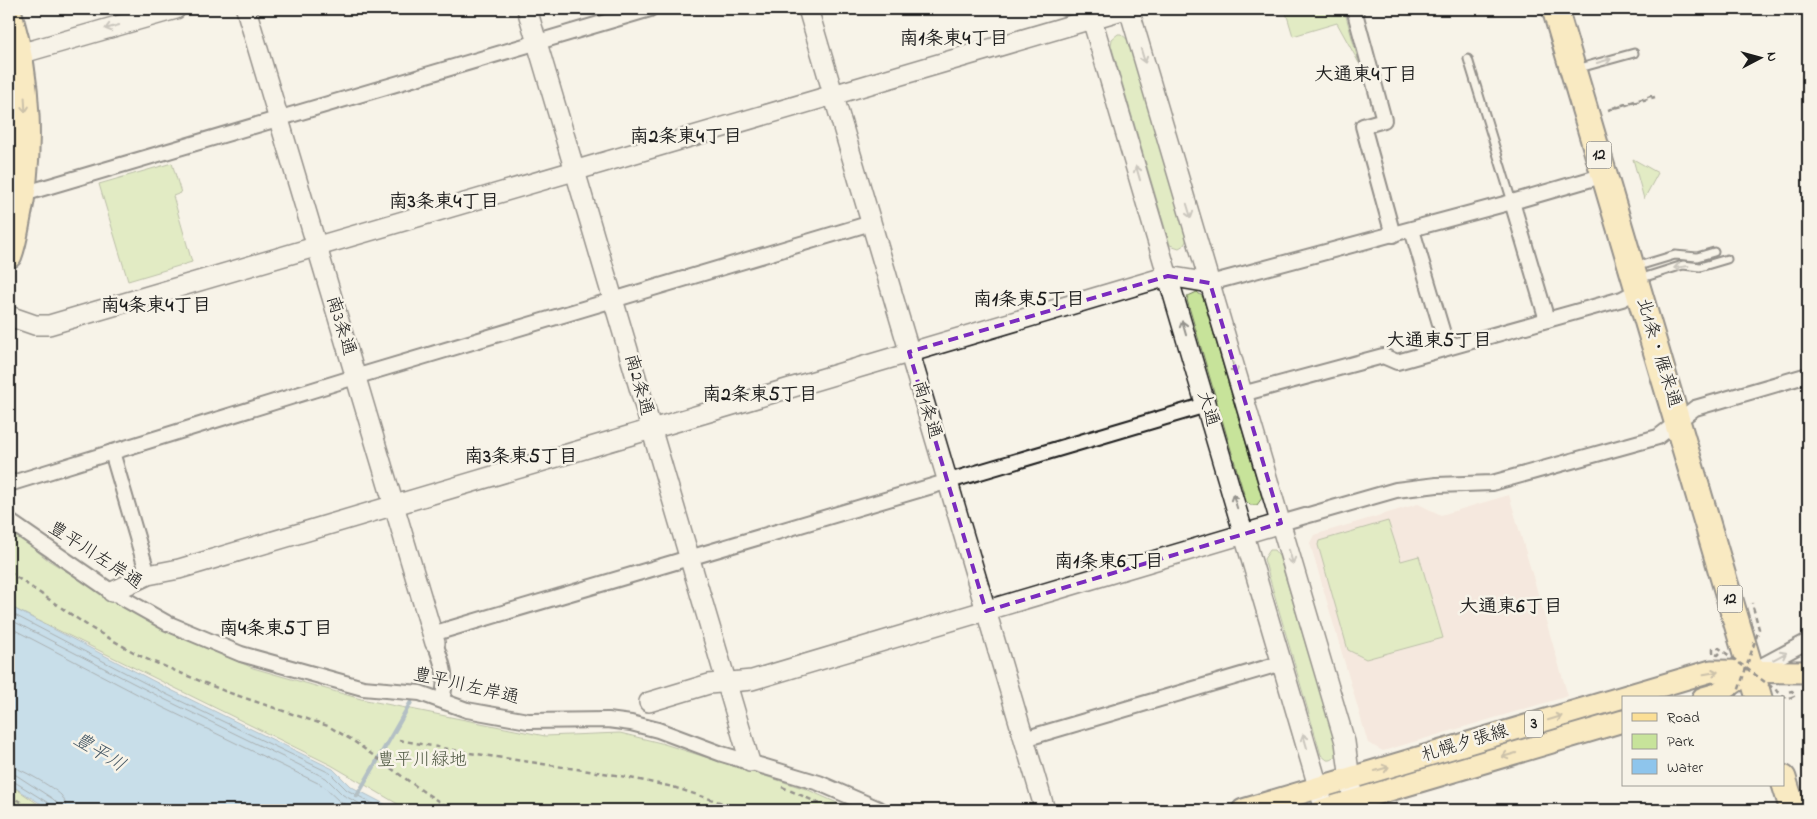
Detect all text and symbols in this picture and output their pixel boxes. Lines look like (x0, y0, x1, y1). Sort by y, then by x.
one-way arrow (104, 23, 120, 33)
district label: 南1条東4丁目 (900, 26, 1008, 53)
north arrow (1734, 32, 1784, 82)
one-way arrow (1138, 47, 1148, 63)
text: N (1761, 51, 1782, 63)
one-way arrow (1595, 56, 1611, 66)
district label: 大通東4丁目 (1315, 62, 1417, 89)
one-way arrow (20, 97, 29, 113)
district label: 南2条東4丁目 (630, 124, 742, 151)
road number: 12 (1586, 142, 1612, 168)
one-way arrow (1132, 165, 1142, 181)
district label: 南3条東4丁目 (389, 189, 499, 216)
one-way arrow (1184, 203, 1194, 219)
one-way arrow (1674, 263, 1690, 273)
district label: 南1条東5丁目 (973, 287, 1085, 314)
district label: 南4条東4丁目 (101, 293, 211, 320)
street label: 南3条通 (319, 293, 361, 359)
street label: 北1条・雁来通 (1629, 295, 1687, 411)
one-way arrow (1178, 321, 1188, 337)
district label: 大通東5丁目 (1386, 328, 1492, 355)
street label: 南2条通 (617, 351, 659, 419)
one-way arrow (1230, 359, 1240, 375)
street label: 南1条通 (905, 378, 947, 442)
district label: 南2条東5丁目 (702, 382, 818, 409)
street label: 大通 (1189, 388, 1225, 430)
district label: 南3条東5丁目 (464, 444, 578, 471)
one-way arrow (1229, 493, 1239, 509)
street label: 豊平川左岸通 (43, 516, 147, 596)
one-way arrow (1286, 548, 1296, 564)
district label: 南1条東6丁目 (1054, 549, 1164, 576)
road number: 12 (1718, 586, 1742, 612)
district label: 大通東6丁目 (1459, 594, 1563, 621)
district label: 南4条東5丁目 (219, 616, 333, 643)
one-way arrow (1772, 651, 1787, 660)
street label: 豊平川左岸通 (410, 662, 522, 712)
one-way arrow (1702, 667, 1718, 677)
legend (1622, 696, 1784, 786)
text: Road (1667, 707, 1700, 729)
road number: 3 (1525, 711, 1543, 738)
one-way arrow (1546, 712, 1562, 722)
street label: 札幌夕張線 (1418, 718, 1512, 770)
water label: 豊平川 (68, 726, 130, 780)
text: Park (1667, 731, 1695, 753)
one-way arrow (1299, 733, 1309, 749)
park label: 豊平川緑地 (377, 748, 467, 774)
one-way arrow (1502, 751, 1518, 761)
text: Water (1667, 757, 1703, 779)
one-way arrow (1374, 763, 1390, 773)

